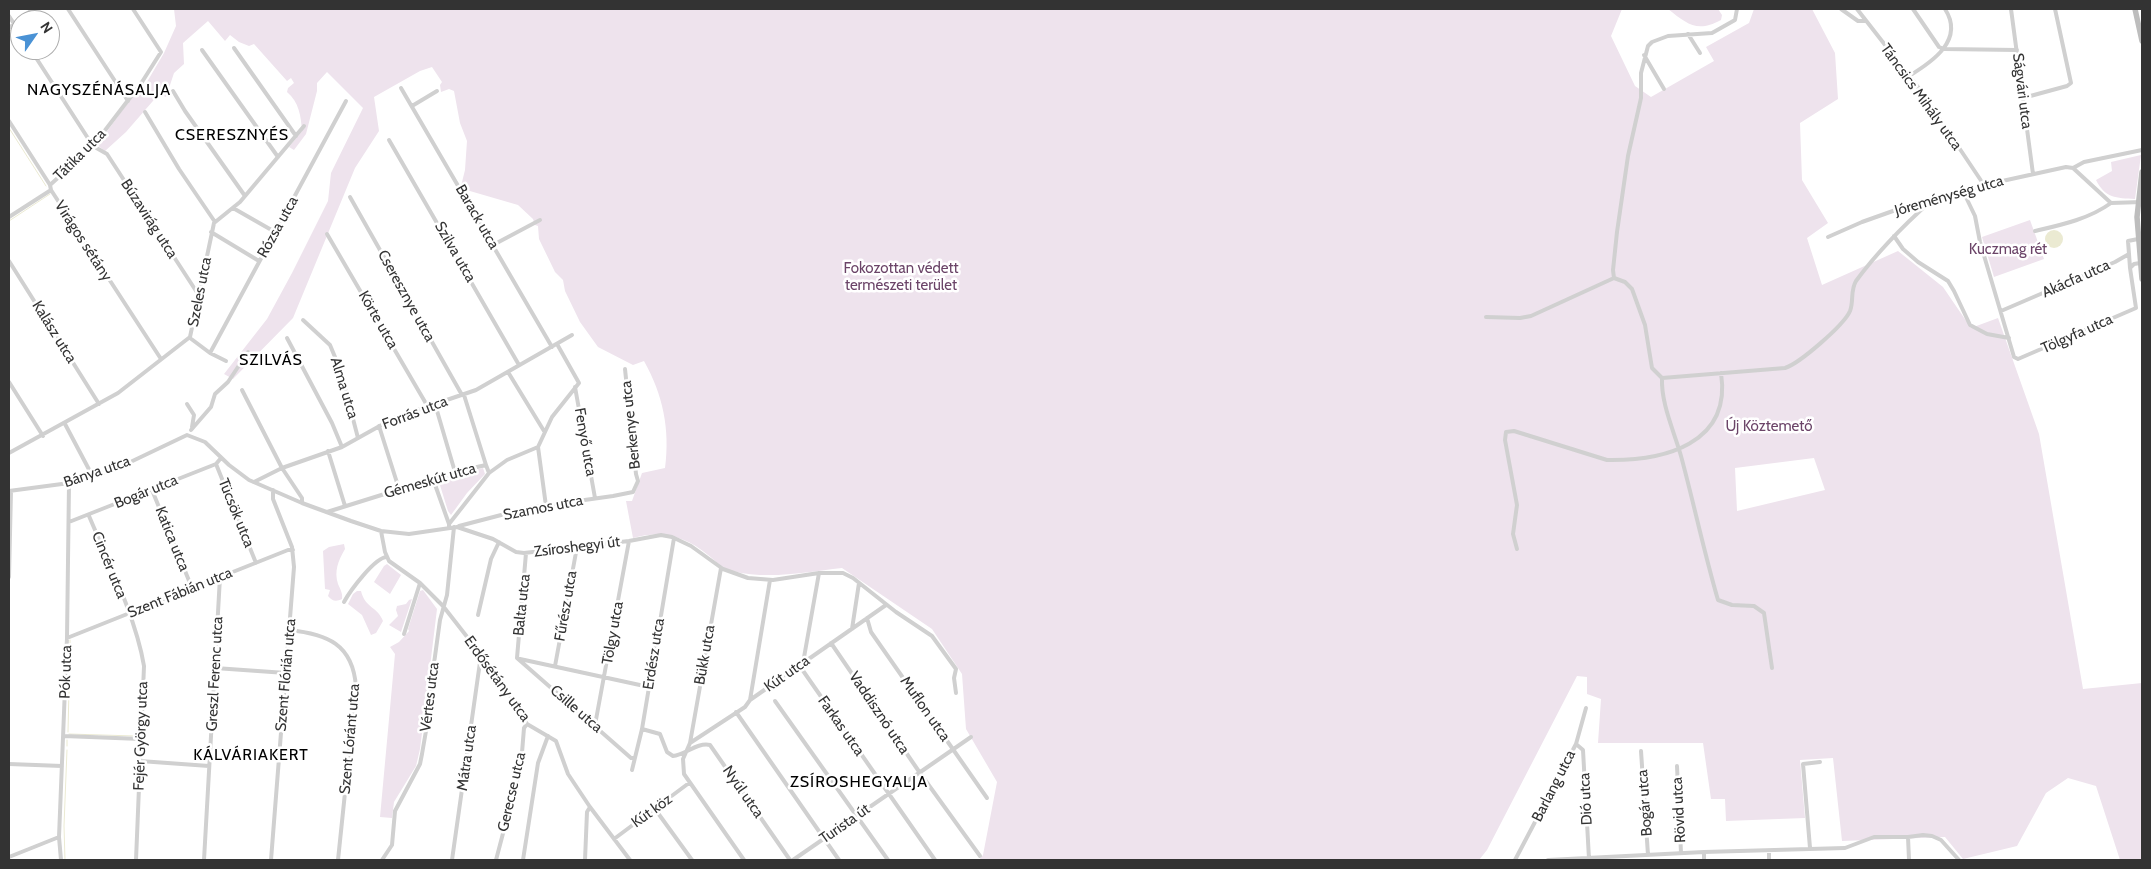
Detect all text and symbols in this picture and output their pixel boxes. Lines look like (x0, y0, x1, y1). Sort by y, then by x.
north arrow (10, 10, 60, 60)
text: N (36, 18, 57, 36)
street label: Táncsics Mihály utca (1876, 40, 1966, 154)
street label: Ságvári utca (2008, 52, 2036, 130)
district label: NAGYSZÉNÁSALJA (25, 80, 173, 100)
street label: Tátika utca (50, 125, 110, 185)
district label: CSERESZNYÉS (174, 125, 290, 145)
street label: Jóreménység utca (1893, 172, 2005, 220)
street label: Búzavirág utca (117, 176, 181, 262)
street label: Barack utca (451, 181, 503, 253)
street label: Rózsa utca (254, 193, 302, 261)
street label: Virágos sétány (50, 198, 116, 284)
street label: Szilva utca (430, 218, 480, 286)
park label: Kuczmag rét (1969, 241, 2047, 259)
street label: Cseresznye utca (373, 247, 439, 345)
street label: Szeles utca (184, 256, 216, 328)
street label: Akácfa utca (2039, 256, 2113, 302)
park label: Fokozottan védett természeti terület (843, 260, 959, 295)
street label: Körte utca (354, 288, 402, 352)
street label: Kalász utca (28, 298, 80, 366)
street label: Tölgyfa utca (2039, 310, 2115, 358)
district label: SZILVÁS (238, 350, 304, 370)
street label: Alma utca (326, 355, 362, 421)
street label: Berkenye utca (617, 380, 645, 470)
street label: Forrás utca (380, 392, 450, 434)
street label: Fenyő utca (570, 406, 600, 478)
park label: Új Köztemető (1725, 418, 1813, 436)
street label: Bánya utca (61, 452, 133, 492)
street label: Gémeskút utca (382, 459, 478, 503)
street label: Bogár utca (112, 471, 180, 513)
street label: Tücsök utca (214, 476, 258, 550)
street label: Szamos utca (502, 491, 584, 525)
street label: Katica utca (151, 504, 193, 574)
street label: Cincér utca (87, 529, 131, 601)
street label: Zsíroshegyi út (533, 533, 621, 561)
street label: Szent Fábián utca (125, 564, 235, 622)
street label: Fűrész utca (551, 569, 581, 643)
street label: Balta utca (510, 573, 534, 637)
street label: Tölgy utca (599, 600, 627, 666)
street label: Greszl Ferenc utca (203, 616, 227, 732)
street label: Erdész utca (639, 617, 669, 691)
street label: Szent Flórián utca (272, 618, 300, 732)
street label: Bükk utca (691, 624, 719, 686)
street label: Erdősétány utca (460, 633, 534, 725)
street label: Pók utca (56, 645, 76, 699)
street label: Kút utca (761, 652, 813, 696)
street label: Vértes utca (417, 661, 443, 733)
street label: Vaddisznó utca (845, 668, 913, 758)
street label: Muflon utca (896, 673, 954, 745)
street label: Fejér György utca (130, 681, 152, 791)
street label: Csille utca (546, 681, 606, 737)
street label: Szent Lóránt utca (336, 683, 364, 795)
street label: Farkas utca (814, 692, 868, 760)
street label: Mátra utca (453, 724, 481, 792)
district label: KÁLVÁRIAKERT (192, 745, 310, 765)
street label: Barlang utca (1528, 747, 1580, 825)
street label: Gerecse utca (494, 751, 530, 833)
street label: Nyúl utca (719, 762, 767, 822)
street label: Bogár utca (1634, 769, 1656, 837)
district label: ZSÍROSHEGYALJA (788, 772, 930, 792)
street label: Dió utca (1576, 772, 1596, 826)
street label: Rövid utca (1668, 777, 1690, 843)
street label: Kút köz (628, 790, 676, 832)
street label: Turista út (816, 800, 874, 848)

